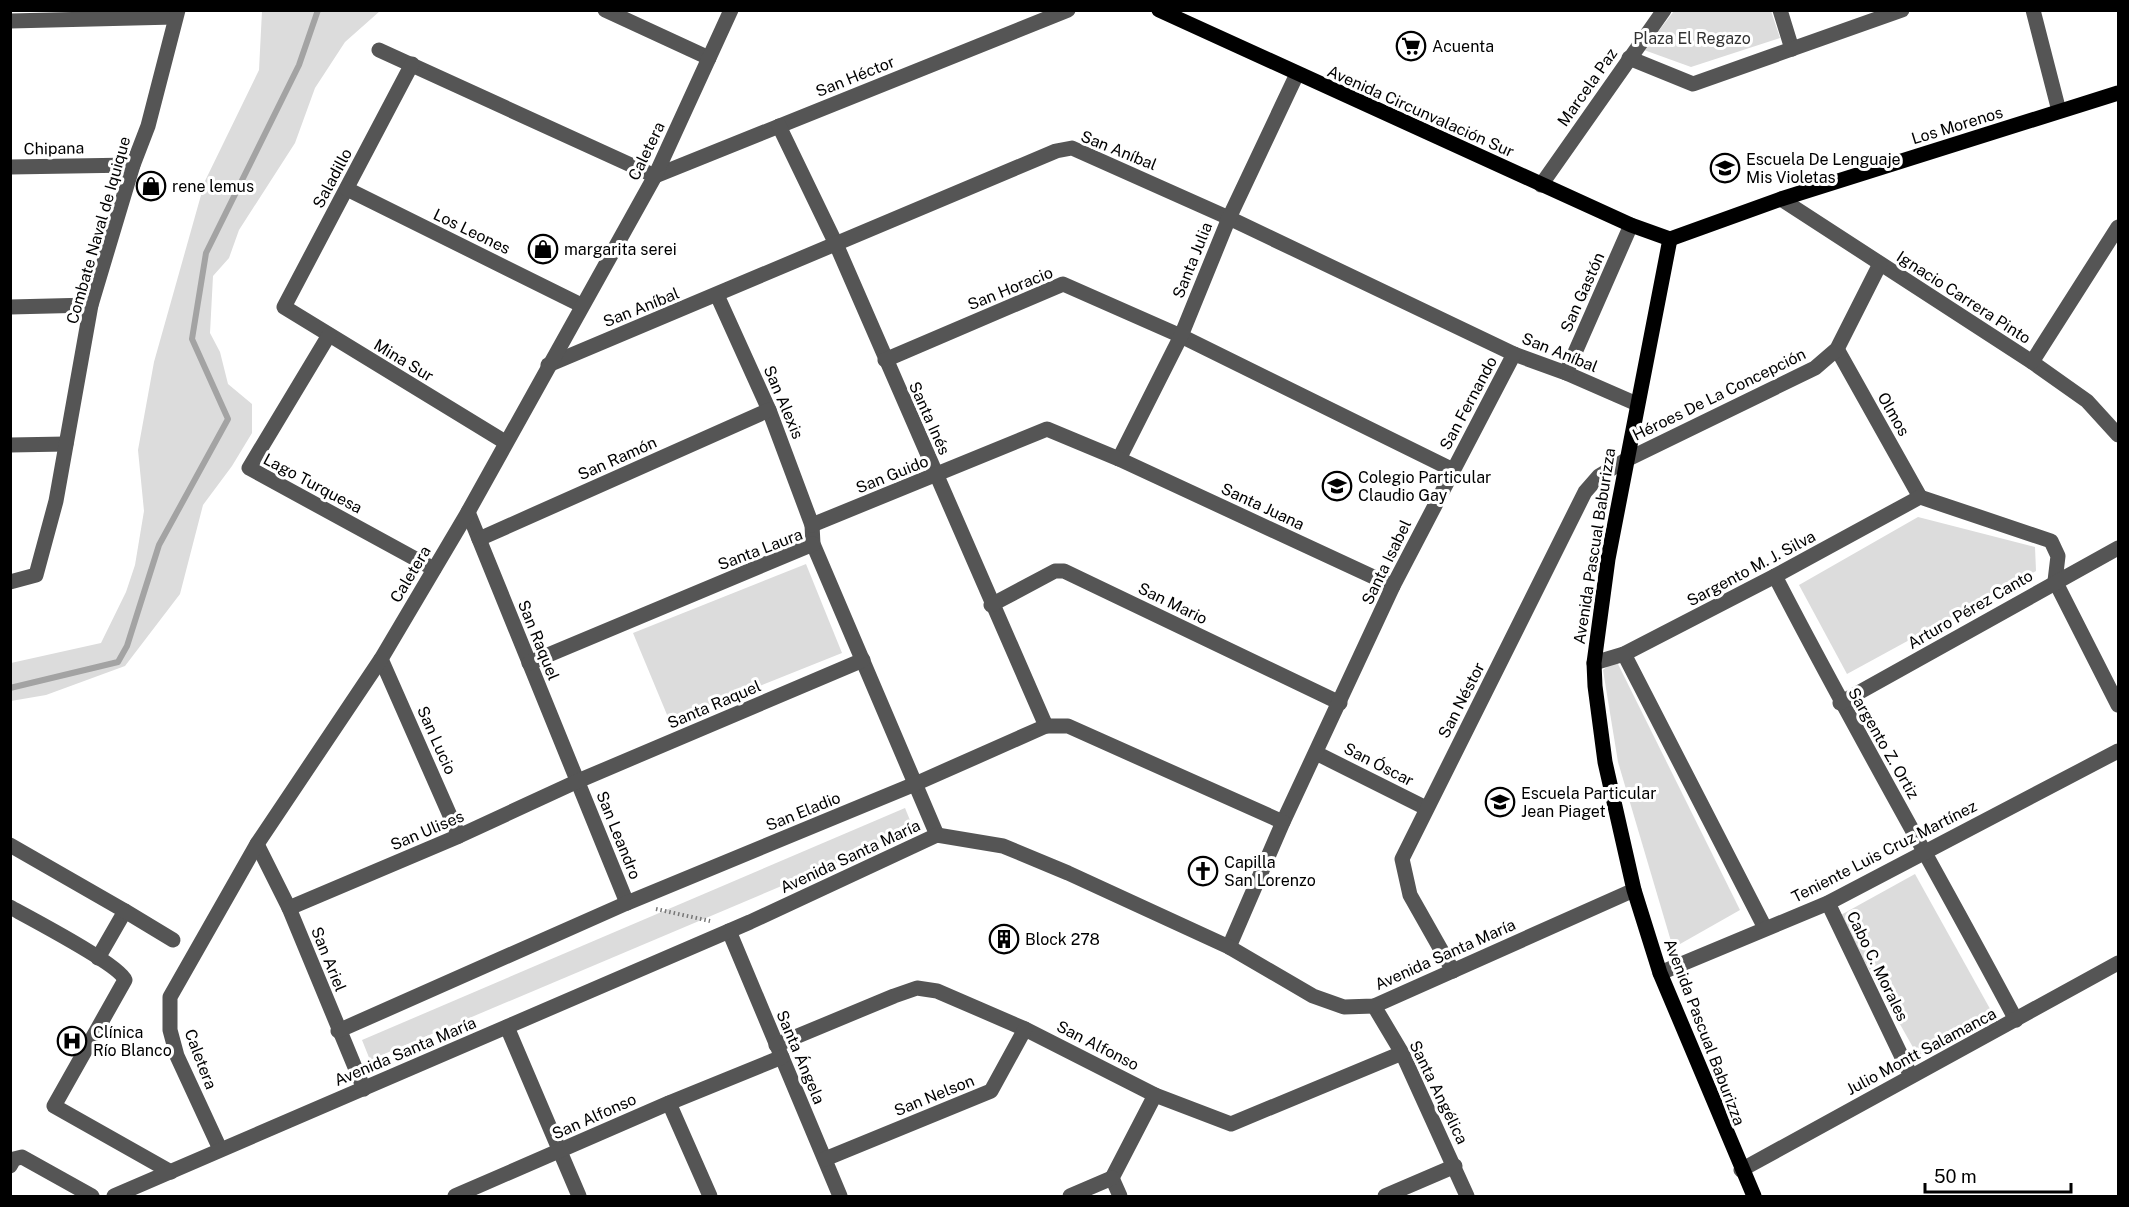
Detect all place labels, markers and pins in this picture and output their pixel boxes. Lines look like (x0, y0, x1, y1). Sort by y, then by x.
supermarket icon: Acuenta (1395, 30, 1427, 62)
place label: Acuenta (1432, 37, 1494, 56)
place label: Escuela De Lenguaje Mis Violetas (1746, 150, 1901, 187)
school or university icon: Escuela De Lenguaje Mis Violetas (1709, 152, 1741, 184)
shop icon: rene lemus (135, 170, 167, 202)
place label: rene lemus (172, 177, 254, 196)
shop icon: margarita serei (527, 233, 559, 265)
place label: margarita serei (564, 240, 677, 259)
place label: Colegio Particular Claudio Gay (1358, 468, 1491, 505)
school or university icon: Colegio Particular Claudio Gay (1321, 470, 1353, 502)
place label: Escuela Particular Jean Piaget (1521, 784, 1656, 821)
school or university icon: Escuela Particular Jean Piaget (1484, 786, 1516, 818)
place label: Capilla San Lorenzo (1224, 853, 1316, 890)
church icon: Capilla San Lorenzo (1187, 855, 1219, 887)
building icon: Block 278 (988, 923, 1020, 955)
place label: Block 278 (1025, 930, 1100, 949)
place label: Clínica Río Blanco (93, 1023, 172, 1060)
hospital icon: Clínica Río Blanco (56, 1025, 88, 1057)

